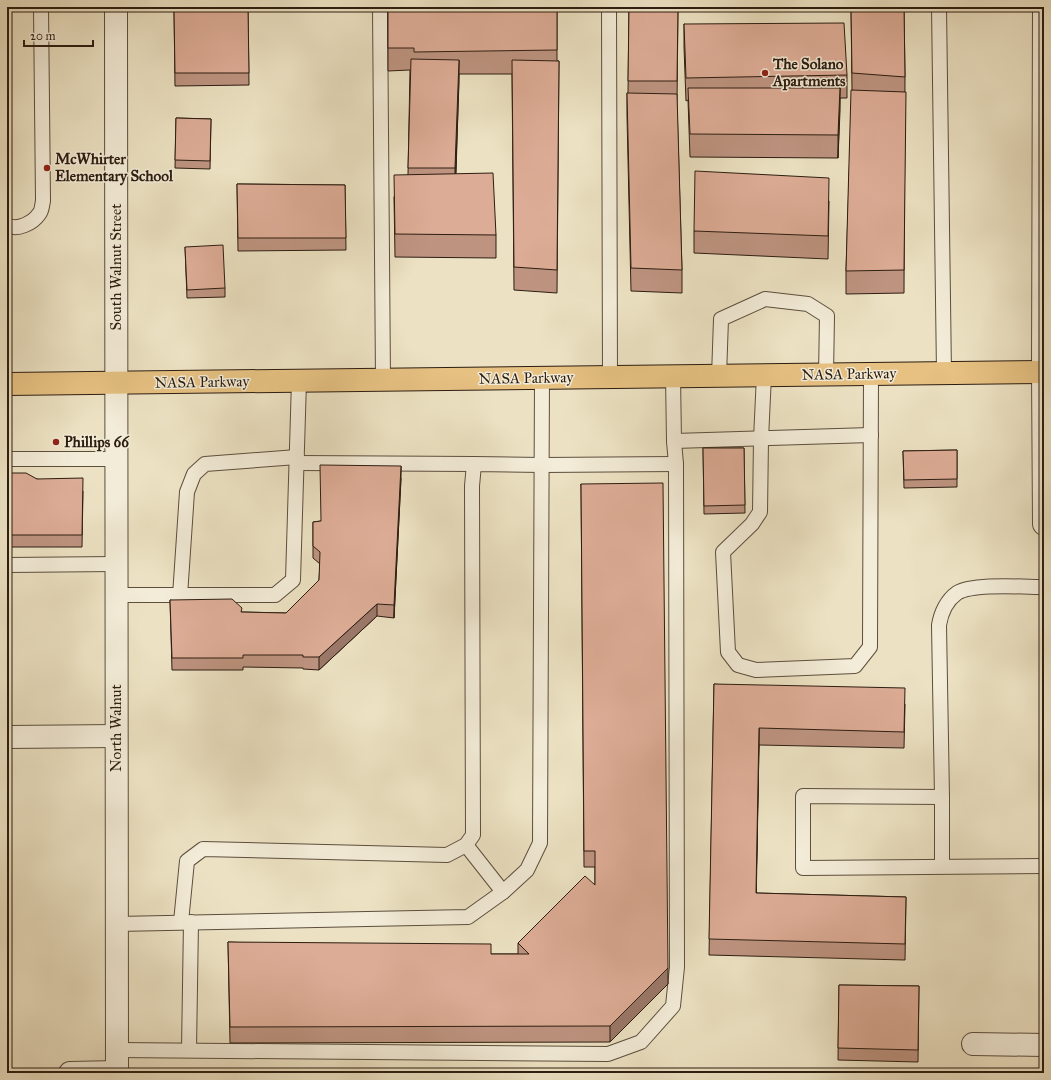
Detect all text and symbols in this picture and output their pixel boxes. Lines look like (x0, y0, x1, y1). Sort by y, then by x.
scale bar (24, 22, 93, 48)
text: 20 m (30, 29, 56, 43)
place label: The Solano Apartments (772, 55, 846, 91)
marker: The Solano Apartments (760, 68, 770, 78)
place label: McWhirter Elementary School (55, 150, 174, 186)
marker: McWhirter Elementary School (42, 163, 52, 173)
street label: South Walnut Street (107, 203, 125, 330)
street label: NASA Parkway (801, 364, 897, 384)
street label: NASA Parkway (478, 368, 574, 388)
street label: NASA Parkway (154, 372, 250, 392)
place label: Phillips 66 (64, 433, 130, 452)
marker: Phillips 66 (51, 437, 61, 447)
street label: North Walnut (107, 683, 125, 772)

